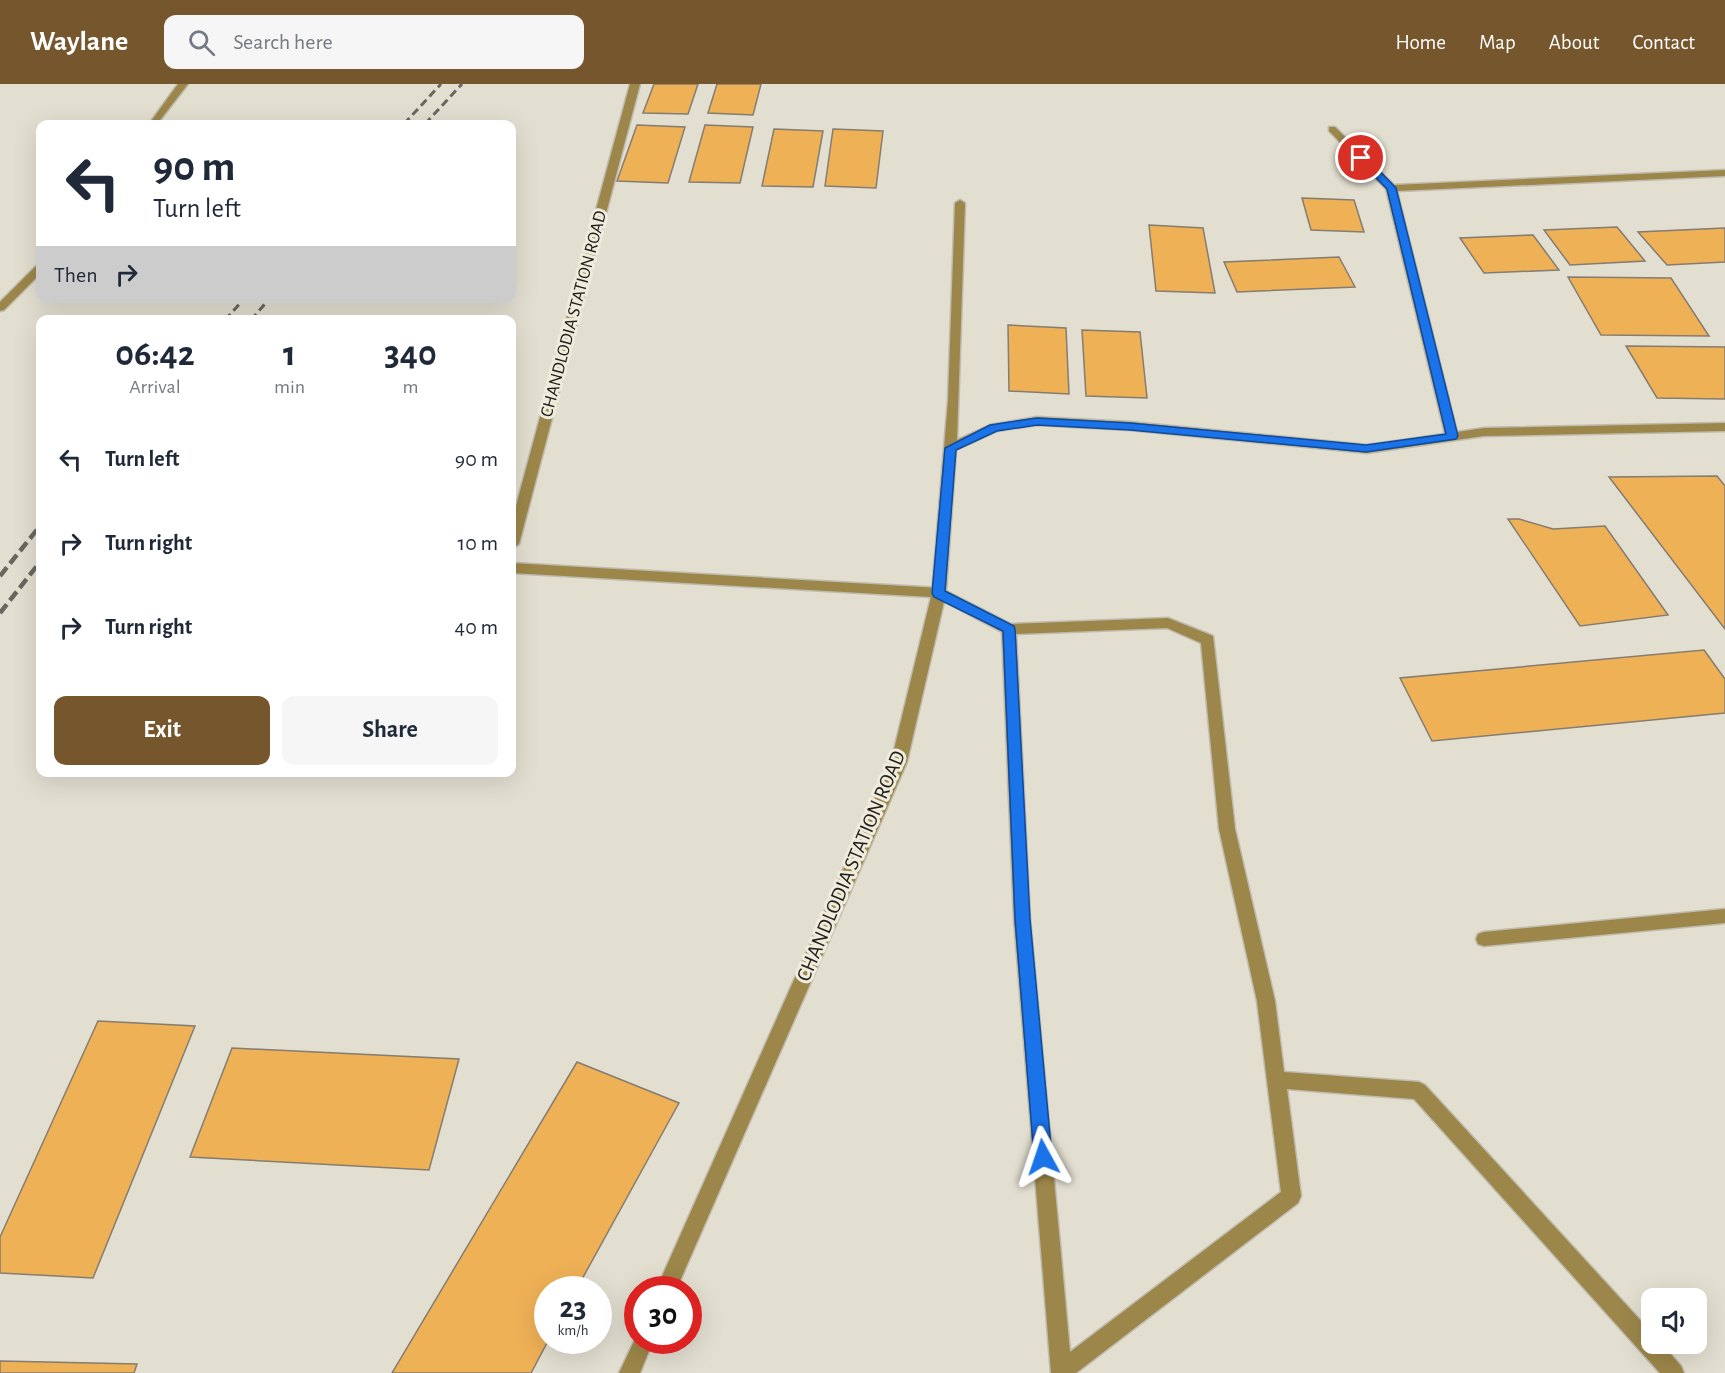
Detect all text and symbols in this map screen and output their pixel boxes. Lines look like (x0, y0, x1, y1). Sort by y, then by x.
search box (164, 15, 584, 69)
icon: search (185, 26, 218, 59)
text: Waylane (30, 28, 128, 56)
text: Search here (233, 31, 333, 53)
text: Home (1395, 32, 1446, 53)
text: Map (1479, 32, 1516, 53)
text: About (1549, 32, 1599, 53)
text: Contact (1632, 32, 1695, 53)
pin (1335, 132, 1386, 183)
icon: arrive (1344, 141, 1377, 174)
icon: left (54, 144, 132, 222)
text: 90 m (153, 146, 235, 188)
text: Turn left (153, 195, 241, 222)
street label: CHANDLODIA STATION ROAD (538, 209, 610, 419)
icon: right (110, 258, 143, 291)
text: Then (54, 264, 98, 286)
text: 06:42 (115, 336, 195, 372)
text: 1 (283, 336, 296, 372)
text: 340 (384, 336, 437, 372)
text: Arrival (129, 377, 181, 397)
text: min (274, 377, 305, 397)
text: m (403, 377, 419, 397)
icon: left (54, 443, 87, 476)
text: Turn left (105, 448, 179, 470)
text: 90 m (455, 448, 498, 470)
icon: right (54, 527, 87, 560)
text: Turn right (105, 532, 192, 554)
text: 10 m (458, 532, 498, 554)
icon: right (54, 611, 87, 644)
text: Turn right (105, 616, 192, 638)
text: 40 m (455, 616, 498, 638)
button: Exit (54, 696, 270, 765)
button: Share (282, 696, 498, 765)
street label: CHANDLODIA STATION ROAD (793, 748, 909, 984)
position arrow (1011, 1125, 1075, 1189)
speed limit sign: 30 (624, 1276, 702, 1354)
map controls (1641, 1288, 1707, 1354)
button: sound (1641, 1288, 1707, 1354)
text: 23 (559, 1293, 587, 1323)
text: km/h (558, 1323, 588, 1338)

